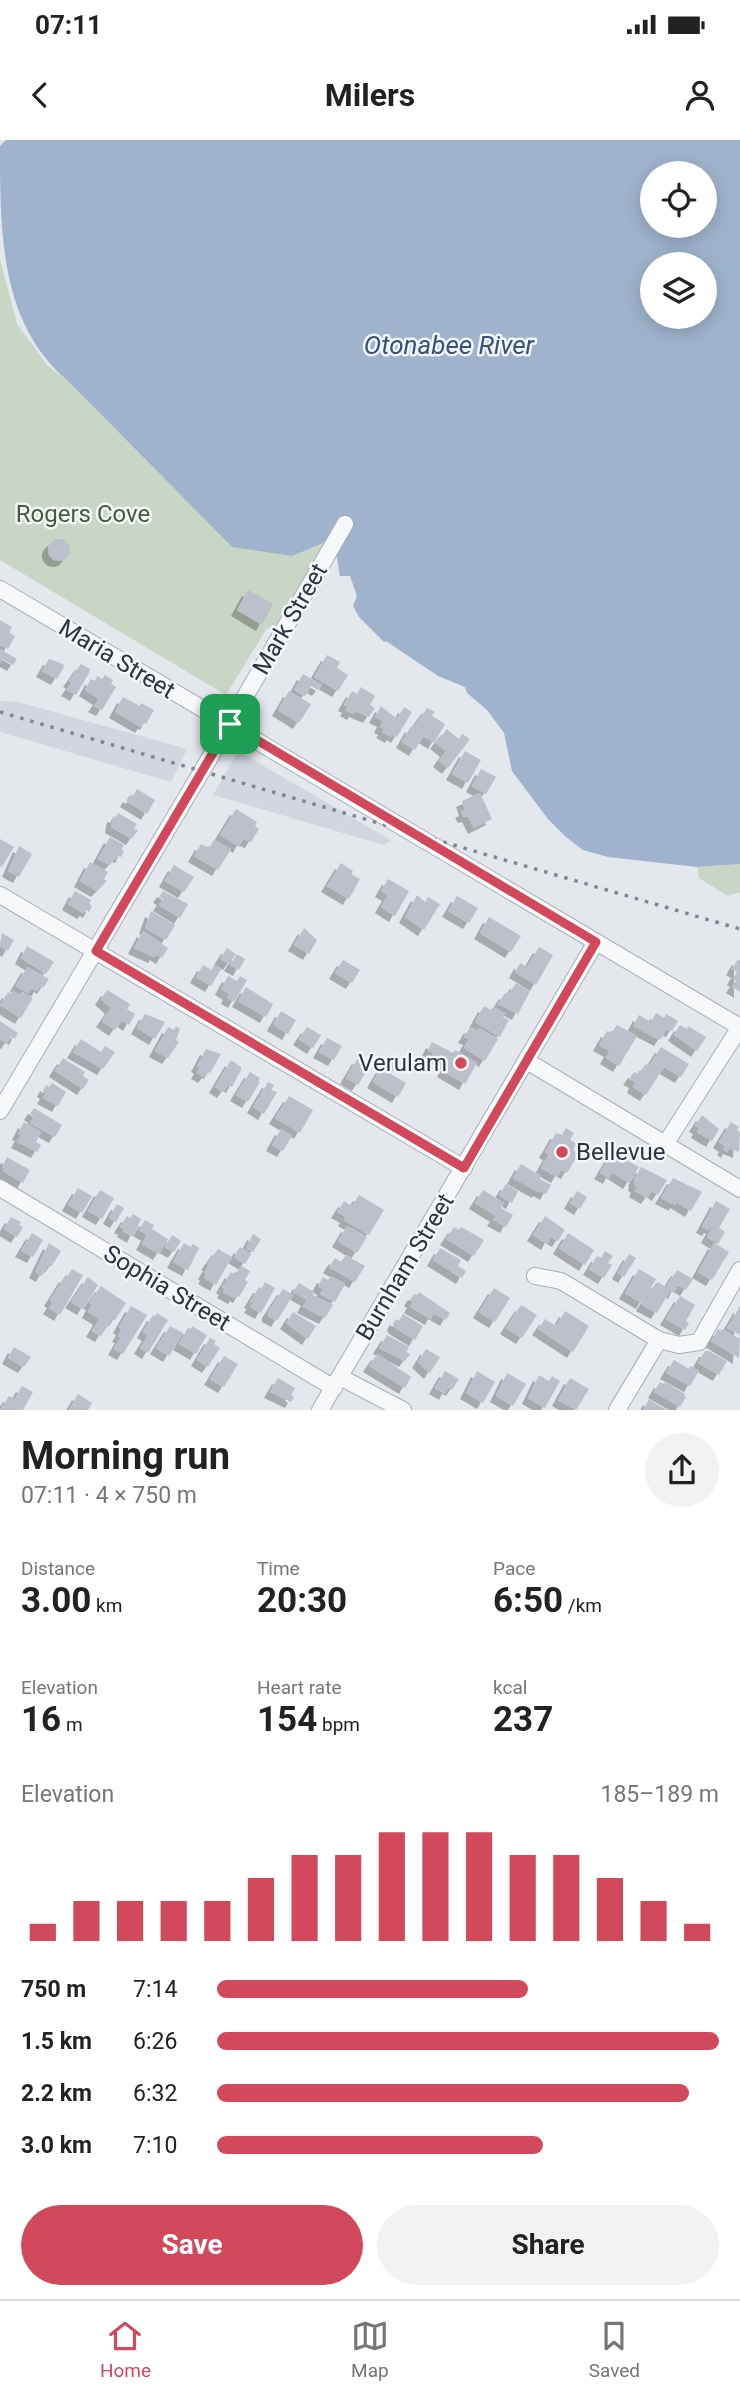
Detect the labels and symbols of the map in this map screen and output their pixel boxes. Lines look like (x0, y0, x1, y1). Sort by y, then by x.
water label: Otonabee River (364, 330, 536, 360)
park label: Rogers Cove (16, 500, 150, 528)
street label: Mark Street (247, 558, 333, 680)
street label: Maria Street (54, 613, 180, 705)
pin (200, 694, 260, 754)
place label: Verulam (358, 1049, 447, 1077)
marker: Verulam (453, 1055, 469, 1071)
place label: Bellevue (576, 1138, 666, 1166)
marker: Bellevue (554, 1144, 570, 1160)
street label: Burnham Street (350, 1188, 460, 1345)
street label: Sophia Street (99, 1239, 236, 1337)

